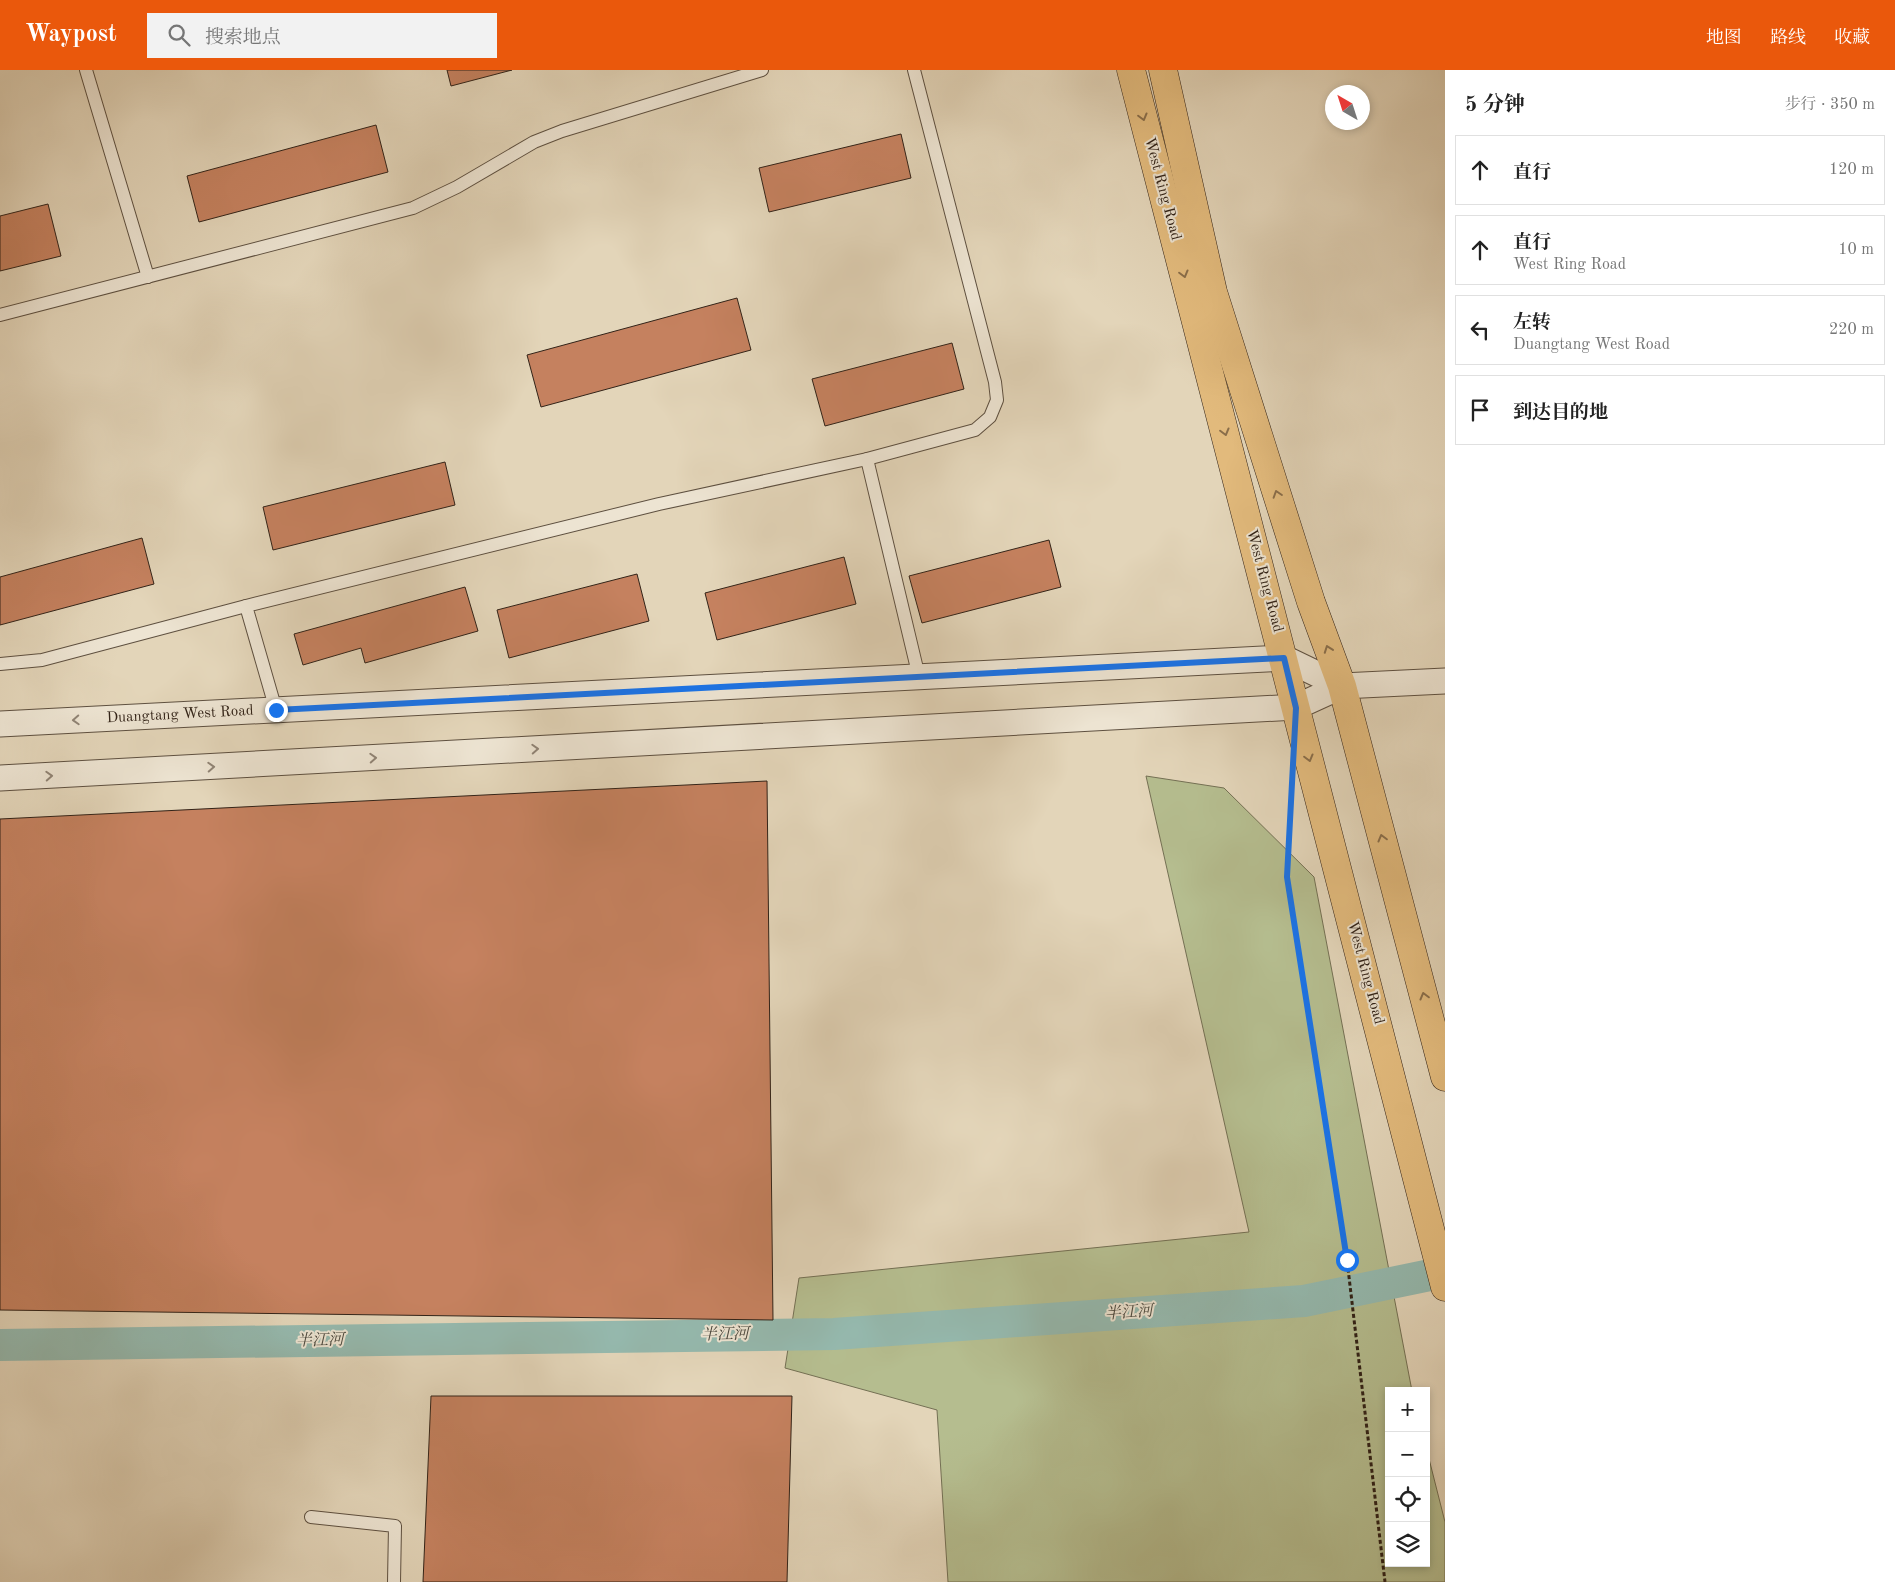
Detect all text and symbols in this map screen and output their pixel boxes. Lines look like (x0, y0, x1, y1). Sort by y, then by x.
search box (147, 13, 497, 58)
icon: search (165, 21, 193, 49)
text: Waypost (25, 23, 117, 47)
text: 搜索地点 (205, 29, 281, 48)
text: 地图 (1706, 29, 1742, 47)
text: 路线 (1770, 29, 1806, 47)
text: 收藏 (1834, 29, 1870, 47)
north arrow (1325, 85, 1370, 130)
text: 5 分钟 (1465, 95, 1525, 116)
text: 步行 · 350 m (1785, 97, 1875, 113)
one-way arrow (1137, 113, 1148, 122)
street label: West Ring Road (1141, 136, 1183, 242)
icon: ahead (1466, 156, 1494, 184)
text: 120 m (1829, 162, 1874, 178)
text: 直行 (1513, 164, 1551, 183)
text: 直行 (1513, 234, 1551, 253)
icon: ahead (1466, 236, 1494, 264)
text: 10 m (1838, 242, 1874, 258)
text: West Ring Road (1513, 257, 1626, 273)
one-way arrow (1178, 270, 1189, 279)
text: 左转 (1513, 314, 1551, 333)
icon: left (1466, 316, 1494, 344)
text: 220 m (1829, 322, 1874, 338)
text: Duangtang West Road (1513, 337, 1670, 353)
icon: arrive (1466, 396, 1494, 424)
text: 到达目的地 (1513, 404, 1608, 423)
one-way arrow (1219, 427, 1230, 436)
one-way arrow (1273, 491, 1283, 499)
street label: West Ring Road (1243, 528, 1285, 634)
one-way arrow (1324, 645, 1334, 653)
route end (265, 699, 288, 722)
street label: Duangtang West Road (106, 704, 254, 726)
one-way arrow (72, 715, 80, 726)
one-way arrow (532, 743, 540, 754)
one-way arrow (369, 752, 377, 763)
one-way arrow (1304, 754, 1314, 762)
one-way arrow (207, 761, 215, 772)
one-way arrow (45, 770, 53, 781)
one-way arrow (1378, 835, 1388, 843)
street label: West Ring Road (1344, 920, 1386, 1026)
one-way arrow (1419, 992, 1429, 1000)
route start (1336, 1249, 1359, 1272)
water label: 半江河 (1104, 1301, 1156, 1323)
water label: 半江河 (701, 1325, 752, 1343)
water label: 半江河 (296, 1331, 347, 1349)
map controls (1385, 1387, 1430, 1567)
button: + (1385, 1387, 1430, 1432)
button: − (1385, 1432, 1430, 1477)
button: locate (1385, 1477, 1430, 1522)
button: layers (1385, 1522, 1430, 1567)

